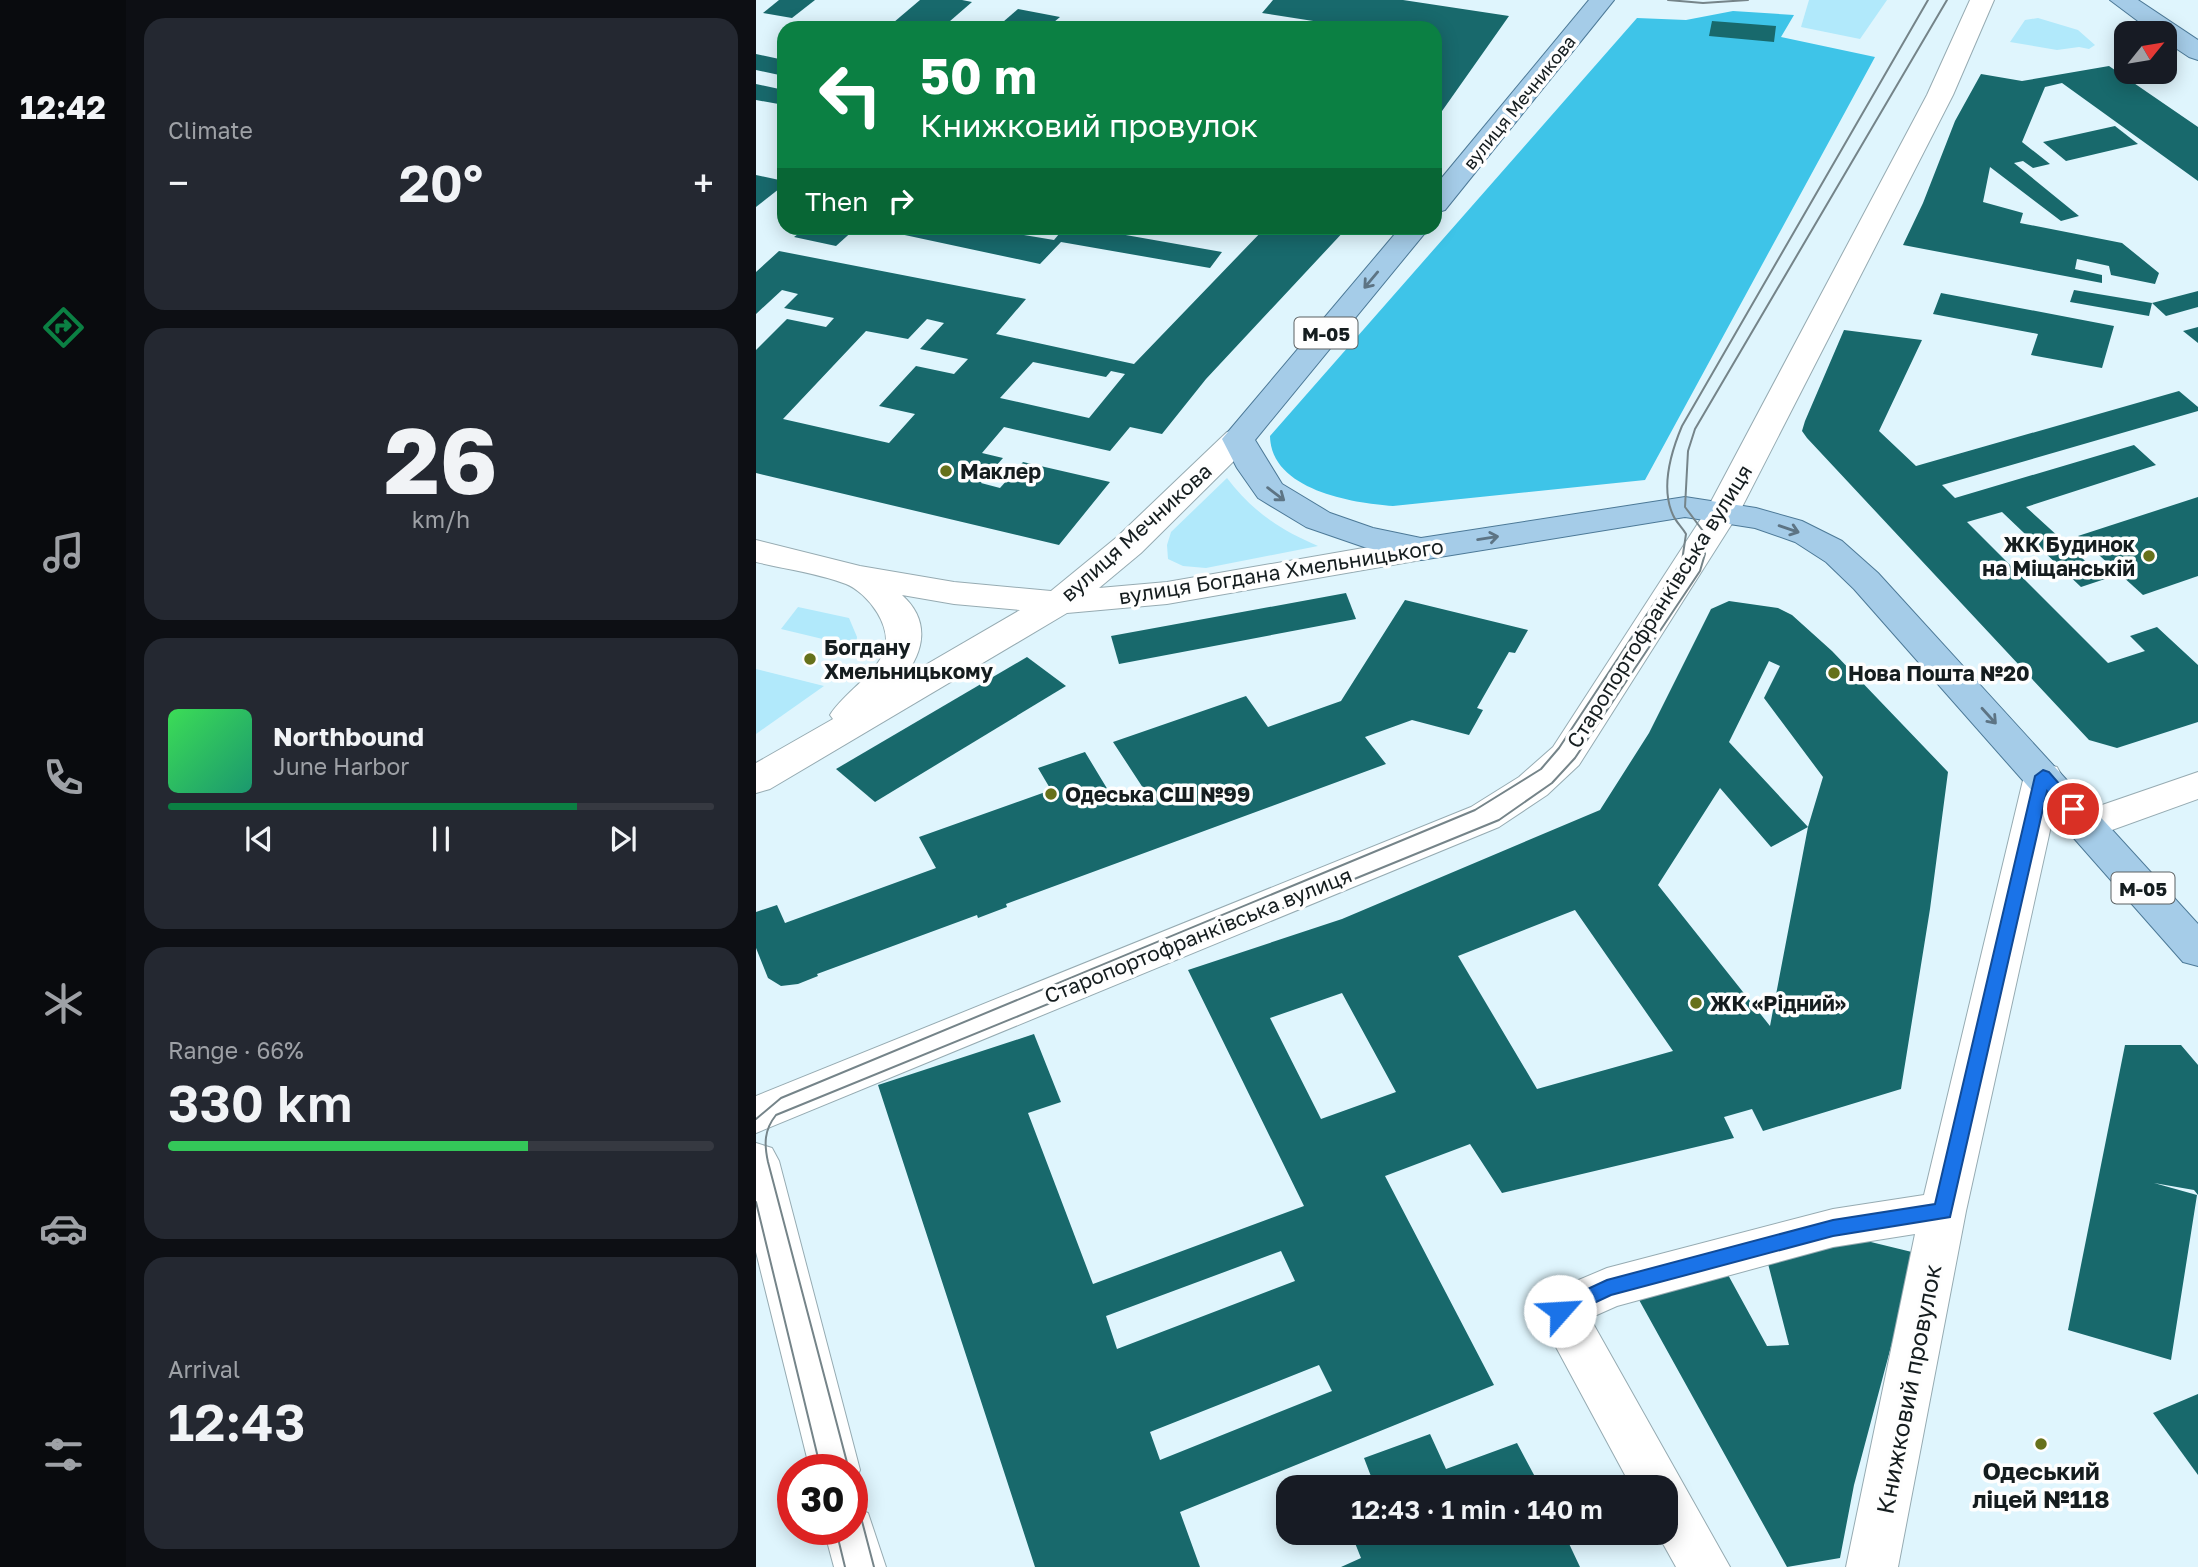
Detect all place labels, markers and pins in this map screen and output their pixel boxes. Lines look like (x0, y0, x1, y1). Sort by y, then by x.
place label: Маклер (960, 458, 1041, 484)
marker: Маклер (938, 463, 954, 479)
place label: ЖК Будинок на Міщанській (1982, 531, 2135, 581)
marker: ЖК Будинок на Міщанській (2141, 548, 2157, 564)
place label: Богдану Хмельницькому (824, 634, 993, 684)
marker: Богдану Хмельницькому (802, 651, 818, 667)
place label: Нова Пошта №20 (1848, 660, 2030, 686)
marker: Нова Пошта №20 (1826, 665, 1842, 681)
pin (2043, 779, 2103, 839)
place label: Одеська СШ №99 (1065, 781, 1250, 807)
marker: Одеська СШ №99 (1043, 786, 1059, 802)
place label: ЖК «Рідний» (1710, 990, 1846, 1016)
marker: ЖК «Рідний» (1688, 995, 1704, 1011)
marker: Одеський ліцей №118 (2033, 1436, 2049, 1452)
place label: Одеський ліцей №118 (1972, 1456, 2110, 1513)

